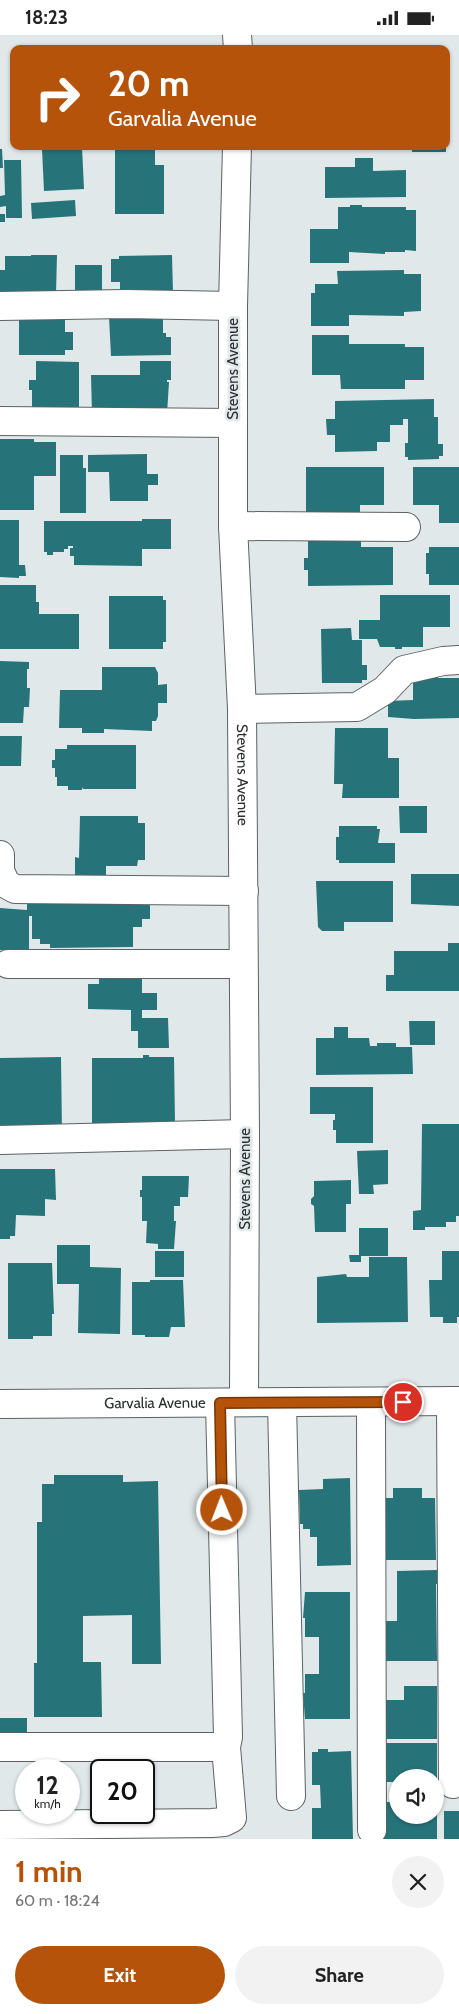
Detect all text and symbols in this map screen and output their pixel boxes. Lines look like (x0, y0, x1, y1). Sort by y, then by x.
text: 18:23 (25, 6, 68, 29)
text: 20 m (108, 62, 190, 105)
icon: right (25, 65, 90, 130)
text: Garvalia Avenue (108, 105, 257, 132)
street label: Stevens Avenue (224, 318, 242, 420)
street label: Stevens Avenue (233, 724, 252, 826)
street label: Stevens Avenue (236, 1128, 254, 1230)
pin (382, 1381, 424, 1423)
icon: arrive (389, 1388, 417, 1416)
street label: Garvalia Avenue (104, 1394, 206, 1412)
position arrow (195, 1483, 247, 1535)
speed limit sign: 20 (90, 1759, 155, 1824)
map controls (389, 1769, 444, 1824)
button: sound (389, 1769, 444, 1824)
text: 12 (36, 1770, 59, 1800)
text: km/h (34, 1796, 61, 1811)
text: 1 min (15, 1853, 83, 1890)
button: close (392, 1856, 444, 1908)
text: 60 m · 18:24 (15, 1891, 100, 1910)
button: Exit (15, 1946, 225, 2004)
button: Share (235, 1946, 444, 2004)

